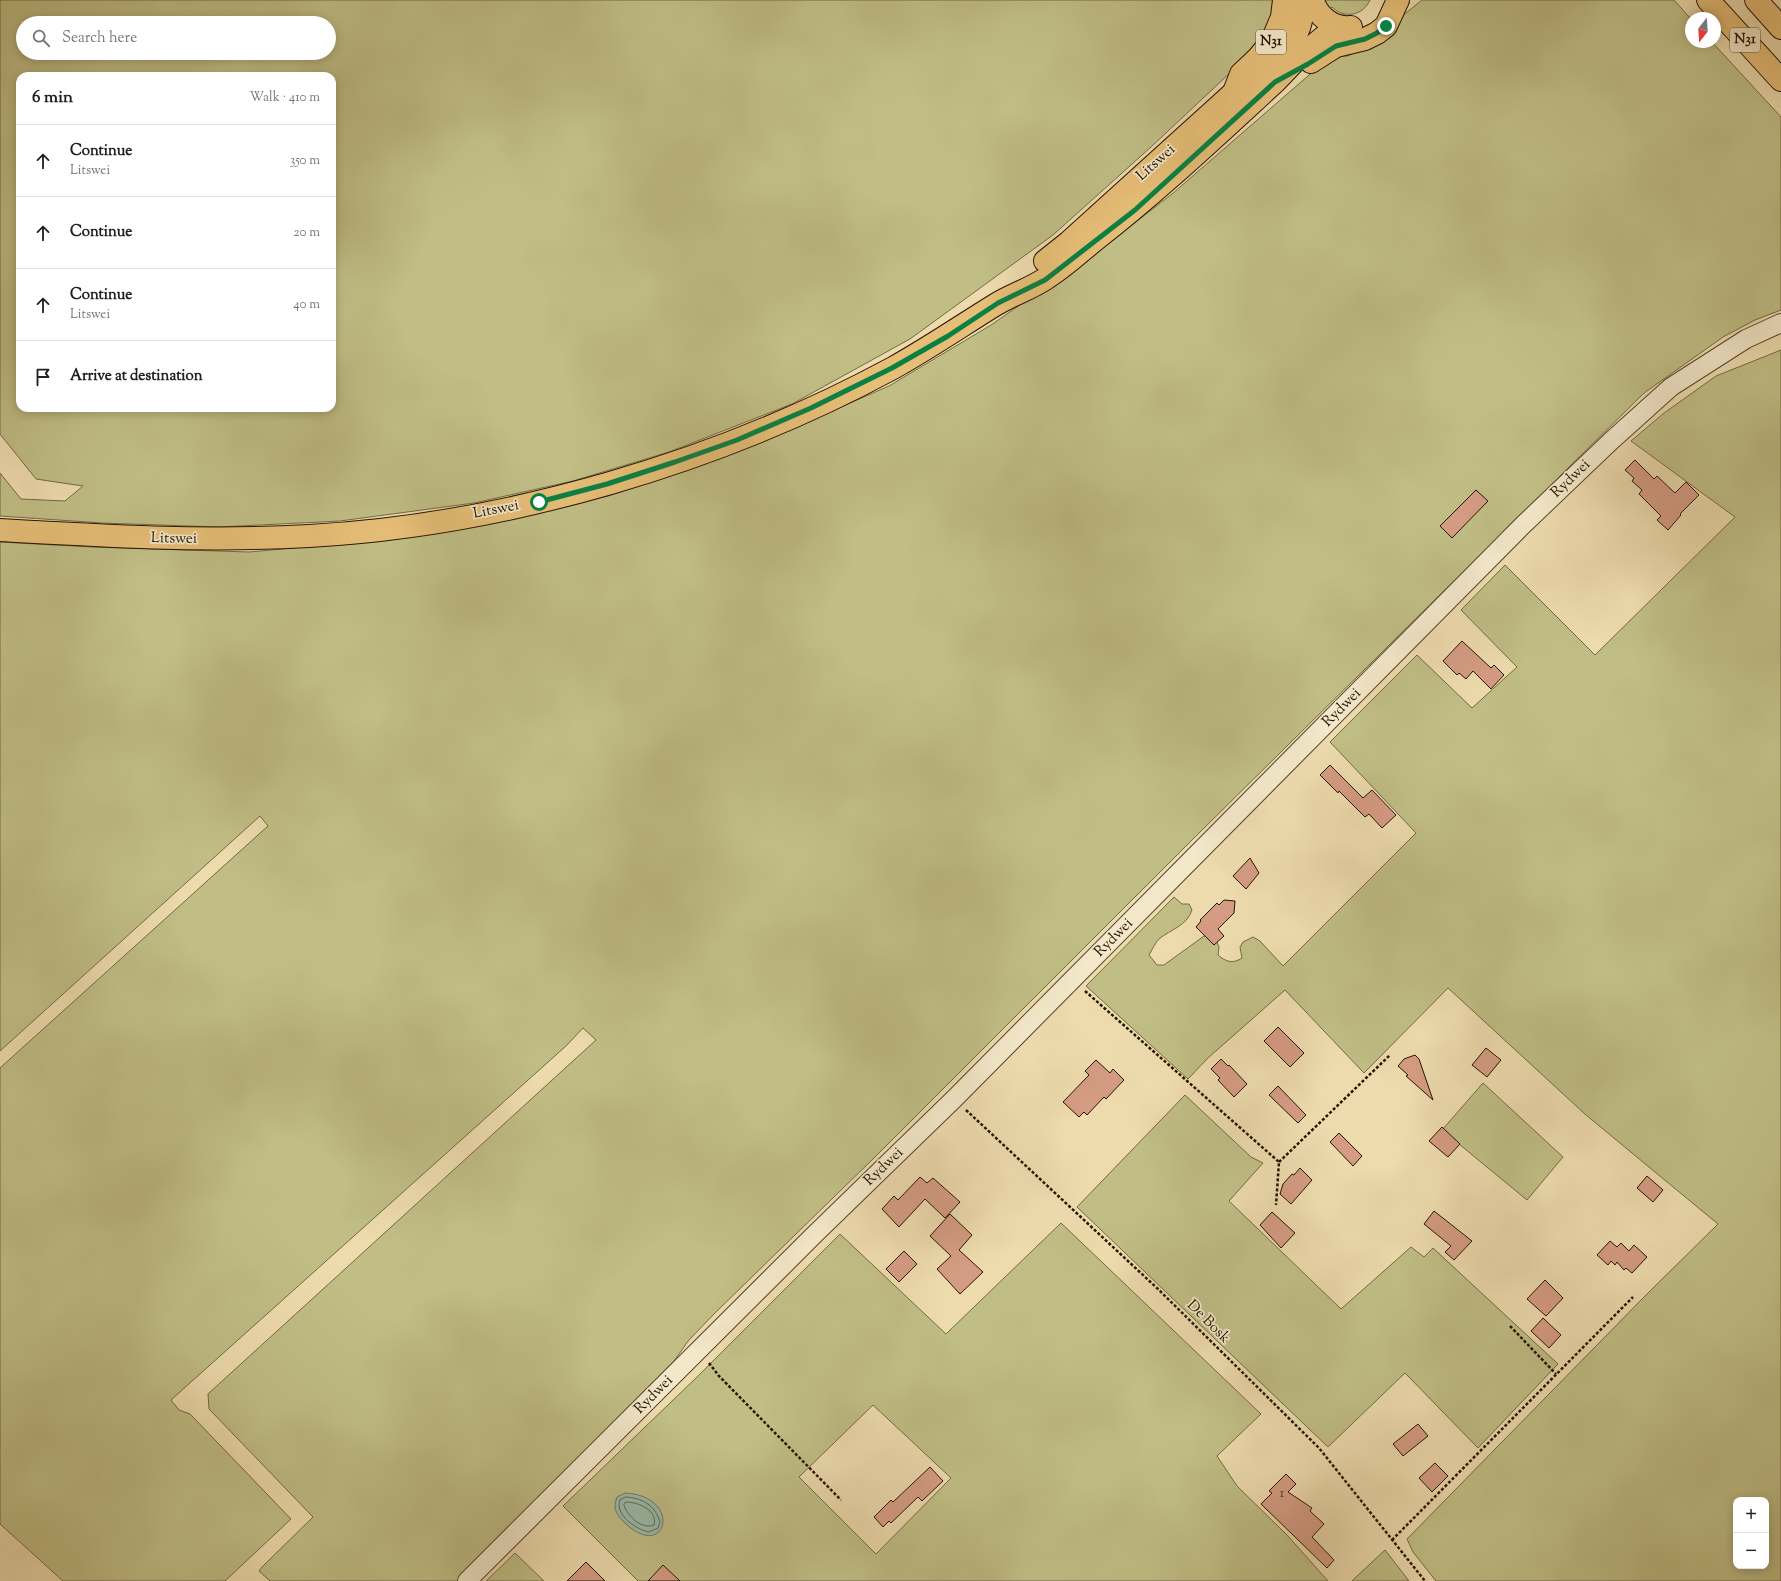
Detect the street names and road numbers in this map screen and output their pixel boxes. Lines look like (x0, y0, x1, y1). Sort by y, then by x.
road number: N31 (1730, 28, 1760, 52)
road number: N31 (1256, 30, 1286, 54)
street label: Litswei (1132, 140, 1180, 186)
street label: Rydwei (1547, 455, 1595, 503)
street label: Litswei (471, 495, 521, 525)
street label: Litswei (151, 528, 197, 550)
street label: Rydwei (1318, 684, 1366, 732)
street label: Rydwei (1090, 914, 1138, 962)
street label: Rydwei (860, 1143, 908, 1191)
street label: De Bosk (1182, 1296, 1234, 1348)
street label: Rydwei (630, 1371, 678, 1419)

